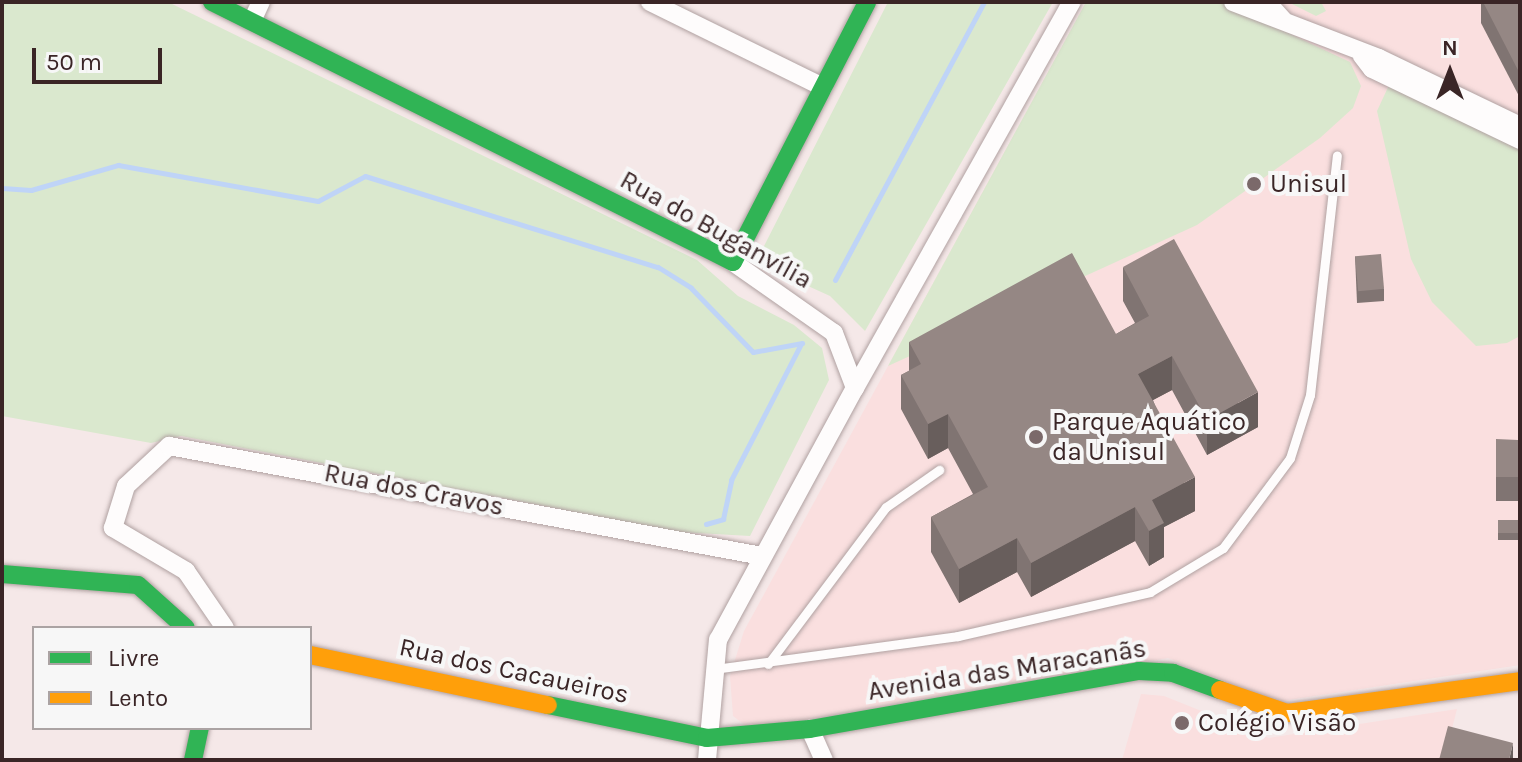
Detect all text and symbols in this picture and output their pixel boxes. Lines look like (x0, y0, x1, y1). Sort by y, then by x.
scale bar (36, 32, 166, 82)
north arrow (1410, 32, 1490, 112)
text: N (1442, 35, 1458, 61)
text: 50 m (46, 48, 102, 76)
street label: Rua do Buganvília (615, 164, 817, 296)
place label: Unisul (1270, 168, 1347, 200)
marker: Unisul (1245, 175, 1263, 193)
place label: Parque Aquático da Unisul (1052, 406, 1246, 468)
marker: Parque Aquático da Unisul (1027, 428, 1045, 446)
street label: Rua dos Cravos (322, 457, 506, 523)
legend (32, 626, 312, 730)
street label: Rua dos Cacaueiros (396, 631, 632, 711)
street label: Avenida das Maracanãs (866, 633, 1148, 707)
text: Livre (108, 644, 159, 672)
text: Lento (108, 684, 168, 712)
place label: Colégio Visão (1198, 707, 1356, 739)
marker: Colégio Visão (1173, 714, 1191, 732)

